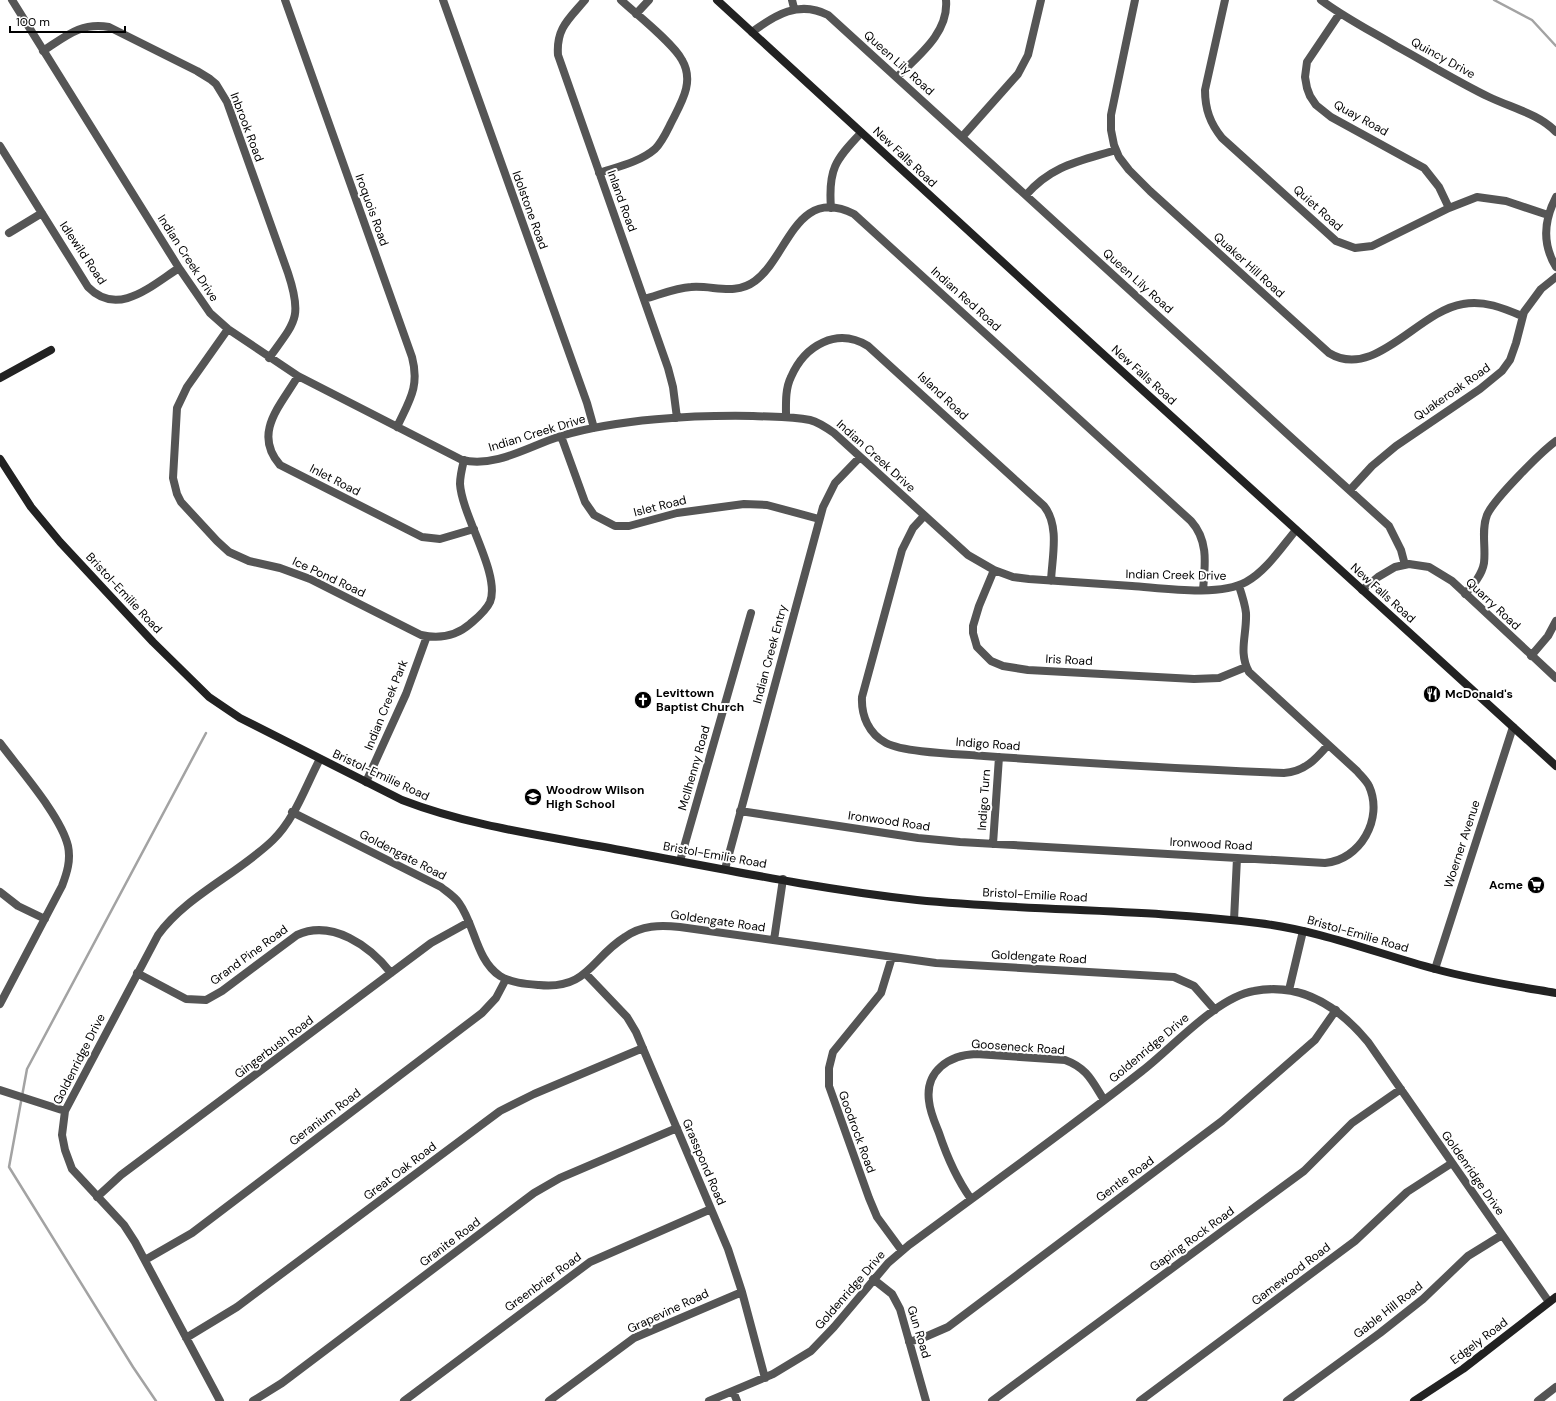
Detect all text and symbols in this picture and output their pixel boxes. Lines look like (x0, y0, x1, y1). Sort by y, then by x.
scale bar (10, 8, 125, 34)
text: 100 m (16, 14, 50, 30)
street label: Queen Lily Road (860, 27, 938, 99)
street label: Quincy Drive (1408, 34, 1478, 82)
street label: Inbrook Road (226, 90, 268, 164)
street label: Quay Road (1331, 96, 1391, 140)
street label: New Falls Road (869, 123, 941, 191)
street label: Inland Road (603, 168, 641, 234)
street label: Idolstone Road (508, 169, 552, 251)
street label: Iroquois Road (352, 172, 392, 248)
street label: Quiet Road (1290, 181, 1346, 235)
street label: Indian Creek Drive (154, 211, 222, 305)
street label: Idlewild Road (56, 218, 110, 288)
street label: Quaker Hill Road (1210, 229, 1288, 301)
street label: Queen Lily Road (1099, 245, 1177, 317)
street label: Indian Red Road (928, 263, 1004, 335)
street label: New Falls Road (1108, 342, 1180, 408)
street label: Quakeroak Road (1410, 360, 1494, 424)
street label: Island Road (914, 368, 972, 424)
street label: Indian Creek Drive (486, 411, 588, 455)
street label: Indian Creek Drive (833, 416, 919, 496)
street label: Inlet Road (307, 460, 363, 500)
street label: Islet Road (632, 492, 688, 520)
street label: Bristol-Emilie Road (82, 549, 166, 637)
street label: Ice Pond Road (290, 553, 368, 601)
street label: New Falls Road (1347, 560, 1419, 626)
street label: Indian Creek Drive (1125, 566, 1227, 584)
street label: Quarry Road (1462, 574, 1524, 634)
street label: Indian Creek Entry (749, 602, 791, 705)
street label: Iris Road (1045, 651, 1093, 669)
street label: Indian Creek Park (361, 657, 411, 753)
restaurant icon: McDonald's (1422, 684, 1442, 704)
place label: Levittown Baptist Church (656, 685, 744, 715)
place label: McDonald's (1445, 686, 1513, 702)
church icon: Levittown Baptist Church (633, 690, 653, 710)
street label: McIlhenny Road (674, 724, 714, 812)
street label: Indigo Road (955, 734, 1021, 754)
street label: Bristol-Emilie Road (330, 746, 432, 804)
street label: Indigo Turn (974, 769, 994, 831)
place label: Woodrow Wilson High School (546, 782, 644, 812)
school or university icon: Woodrow Wilson High School (523, 787, 543, 807)
street label: Woerner Avenue (1440, 798, 1484, 890)
street label: Ironwood Road (847, 807, 931, 835)
street label: Goldengate Road (357, 826, 449, 884)
street label: Ironwood Road (1169, 834, 1253, 854)
street label: Bristol-Emilie Road (662, 838, 768, 872)
supermarket icon: Acme (1526, 875, 1546, 895)
place label: Acme (1489, 877, 1523, 893)
street label: Bristol-Emilie Road (982, 884, 1088, 906)
street label: Goldengate Road (670, 906, 766, 936)
street label: Bristol-Emilie Road (1305, 912, 1411, 956)
street label: Grand Pine Road (207, 921, 291, 989)
street label: Goldengate Road (991, 947, 1087, 967)
street label: Goldenridge Drive (1106, 1010, 1193, 1086)
street label: Goldenridge Drive (49, 1011, 109, 1107)
street label: Gingerbush Road (231, 1012, 317, 1082)
street label: Gooseneck Road (971, 1036, 1065, 1058)
street label: Geranium Road (286, 1085, 364, 1149)
street label: Goodrock Road (835, 1089, 879, 1175)
street label: Grasspond Road (679, 1116, 729, 1208)
street label: Goldenridge Drive (1438, 1128, 1508, 1219)
street label: Great Oak Road (360, 1138, 440, 1204)
street label: Gentle Road (1093, 1153, 1157, 1205)
street label: Gaping Rock Road (1147, 1203, 1237, 1275)
street label: Granite Road (416, 1214, 484, 1270)
street label: Gamewood Road (1248, 1239, 1334, 1309)
street label: Goldenridge Drive (811, 1247, 889, 1333)
street label: Greenbrier Road (501, 1249, 585, 1315)
street label: Gable Hill Road (1350, 1278, 1426, 1342)
street label: Grapevine Road (625, 1285, 711, 1337)
street label: Gun Road (903, 1304, 935, 1360)
street label: Edgely Road (1447, 1314, 1511, 1368)

